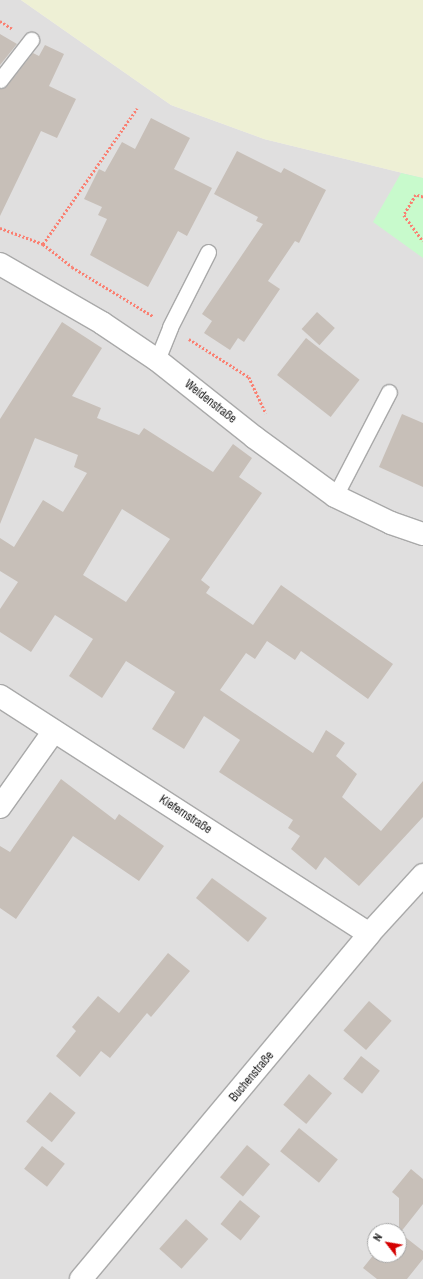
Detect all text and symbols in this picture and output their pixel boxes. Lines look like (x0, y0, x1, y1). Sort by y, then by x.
street label: Weidenstraße (181, 377, 239, 427)
street label: Kiefernstraße (156, 793, 214, 837)
street label: Buchenstraße (227, 1049, 277, 1105)
north arrow (367, 1223, 407, 1263)
text: N (370, 1231, 385, 1244)

